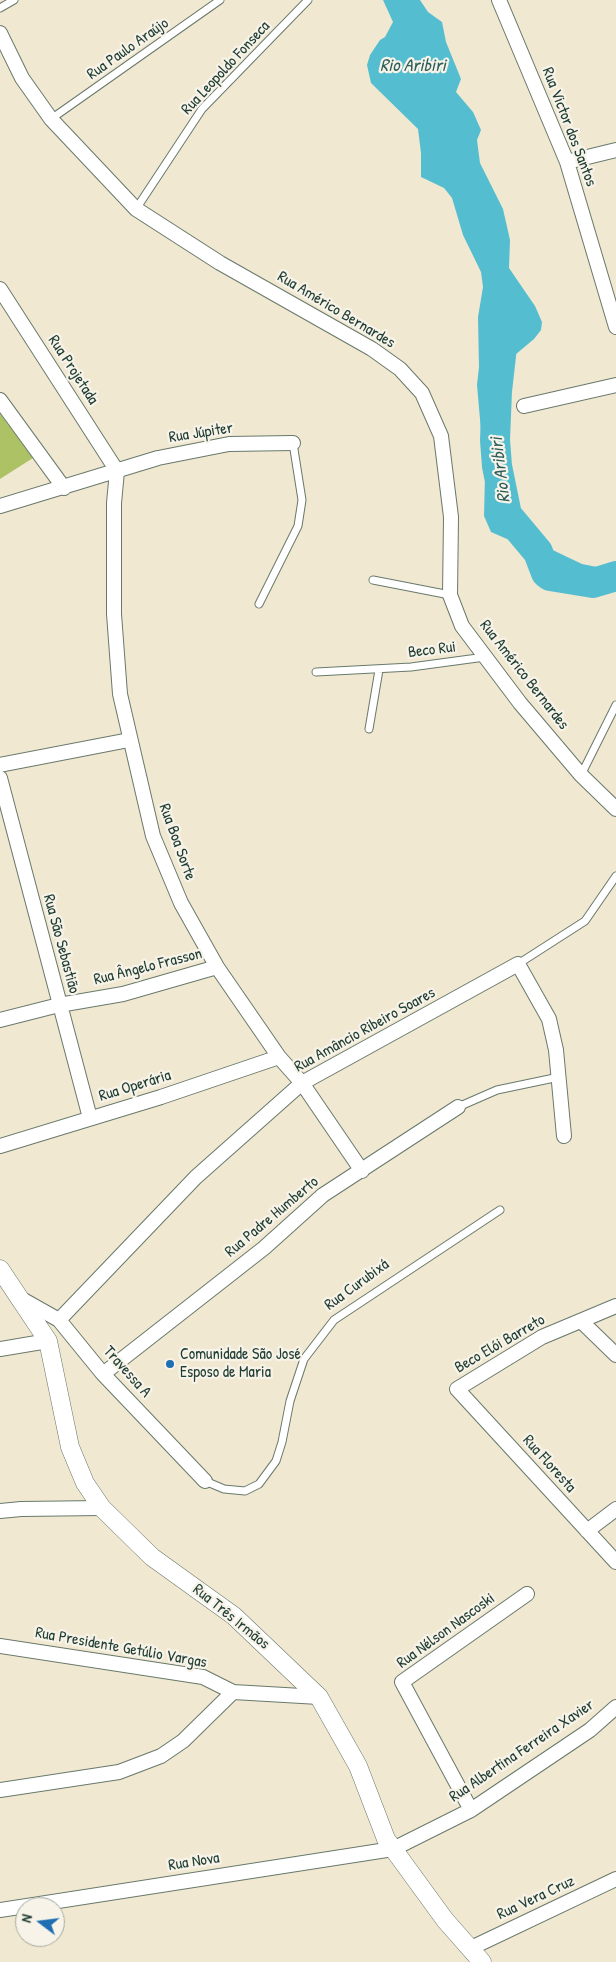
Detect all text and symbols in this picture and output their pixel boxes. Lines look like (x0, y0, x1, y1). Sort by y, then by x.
street label: Rua Paulo Araújo (83, 14, 173, 84)
street label: Rua Leopoldo Fonseca (178, 17, 274, 119)
water label: Rio Aribiri (380, 55, 446, 77)
street label: Rua Victor dos Santos (538, 65, 600, 189)
street label: Rua Américo Bernardes (274, 267, 398, 353)
street label: Rua Projetada (44, 332, 102, 408)
street label: Rua Júpiter (168, 418, 234, 448)
water label: Rio Aribiri (486, 436, 516, 504)
street label: Rua Américo Bernardes (475, 616, 573, 734)
street label: Beco Rui (407, 638, 457, 662)
street label: Rua Boa Sorte (154, 801, 200, 883)
street label: Rua São Sebastião (39, 892, 83, 996)
street label: Rua Ângelo Frasson (92, 944, 204, 990)
street label: Rua Amâncio Ribeiro Soares (291, 983, 439, 1077)
street label: Rua Operária (97, 1066, 173, 1106)
street label: Rua Padre Humberto (221, 1172, 323, 1262)
street label: Rua Curubixá (321, 1255, 393, 1315)
street label: Beco Elói Barreto (452, 1310, 548, 1378)
street label: Travessa A (99, 1342, 155, 1402)
place label: Comunidade São José Esposo de Maria (180, 1345, 301, 1383)
marker: Comunidade São José Esposo de Maria (164, 1358, 176, 1370)
street label: Rua Floresta (518, 1431, 580, 1497)
street label: Rua Três Irmãos (189, 1580, 273, 1654)
street label: Rua Nélson Nascoski (393, 1589, 499, 1673)
street label: Rua Presidente Getúlio Vargas (34, 1623, 208, 1673)
street label: Rua Albertina Ferreira Xavier (446, 1695, 598, 1807)
street label: Rua Nova (167, 1849, 221, 1875)
street label: Rua Vera Cruz (494, 1872, 578, 1924)
north arrow (15, 1897, 65, 1947)
text: N (16, 1912, 36, 1924)

